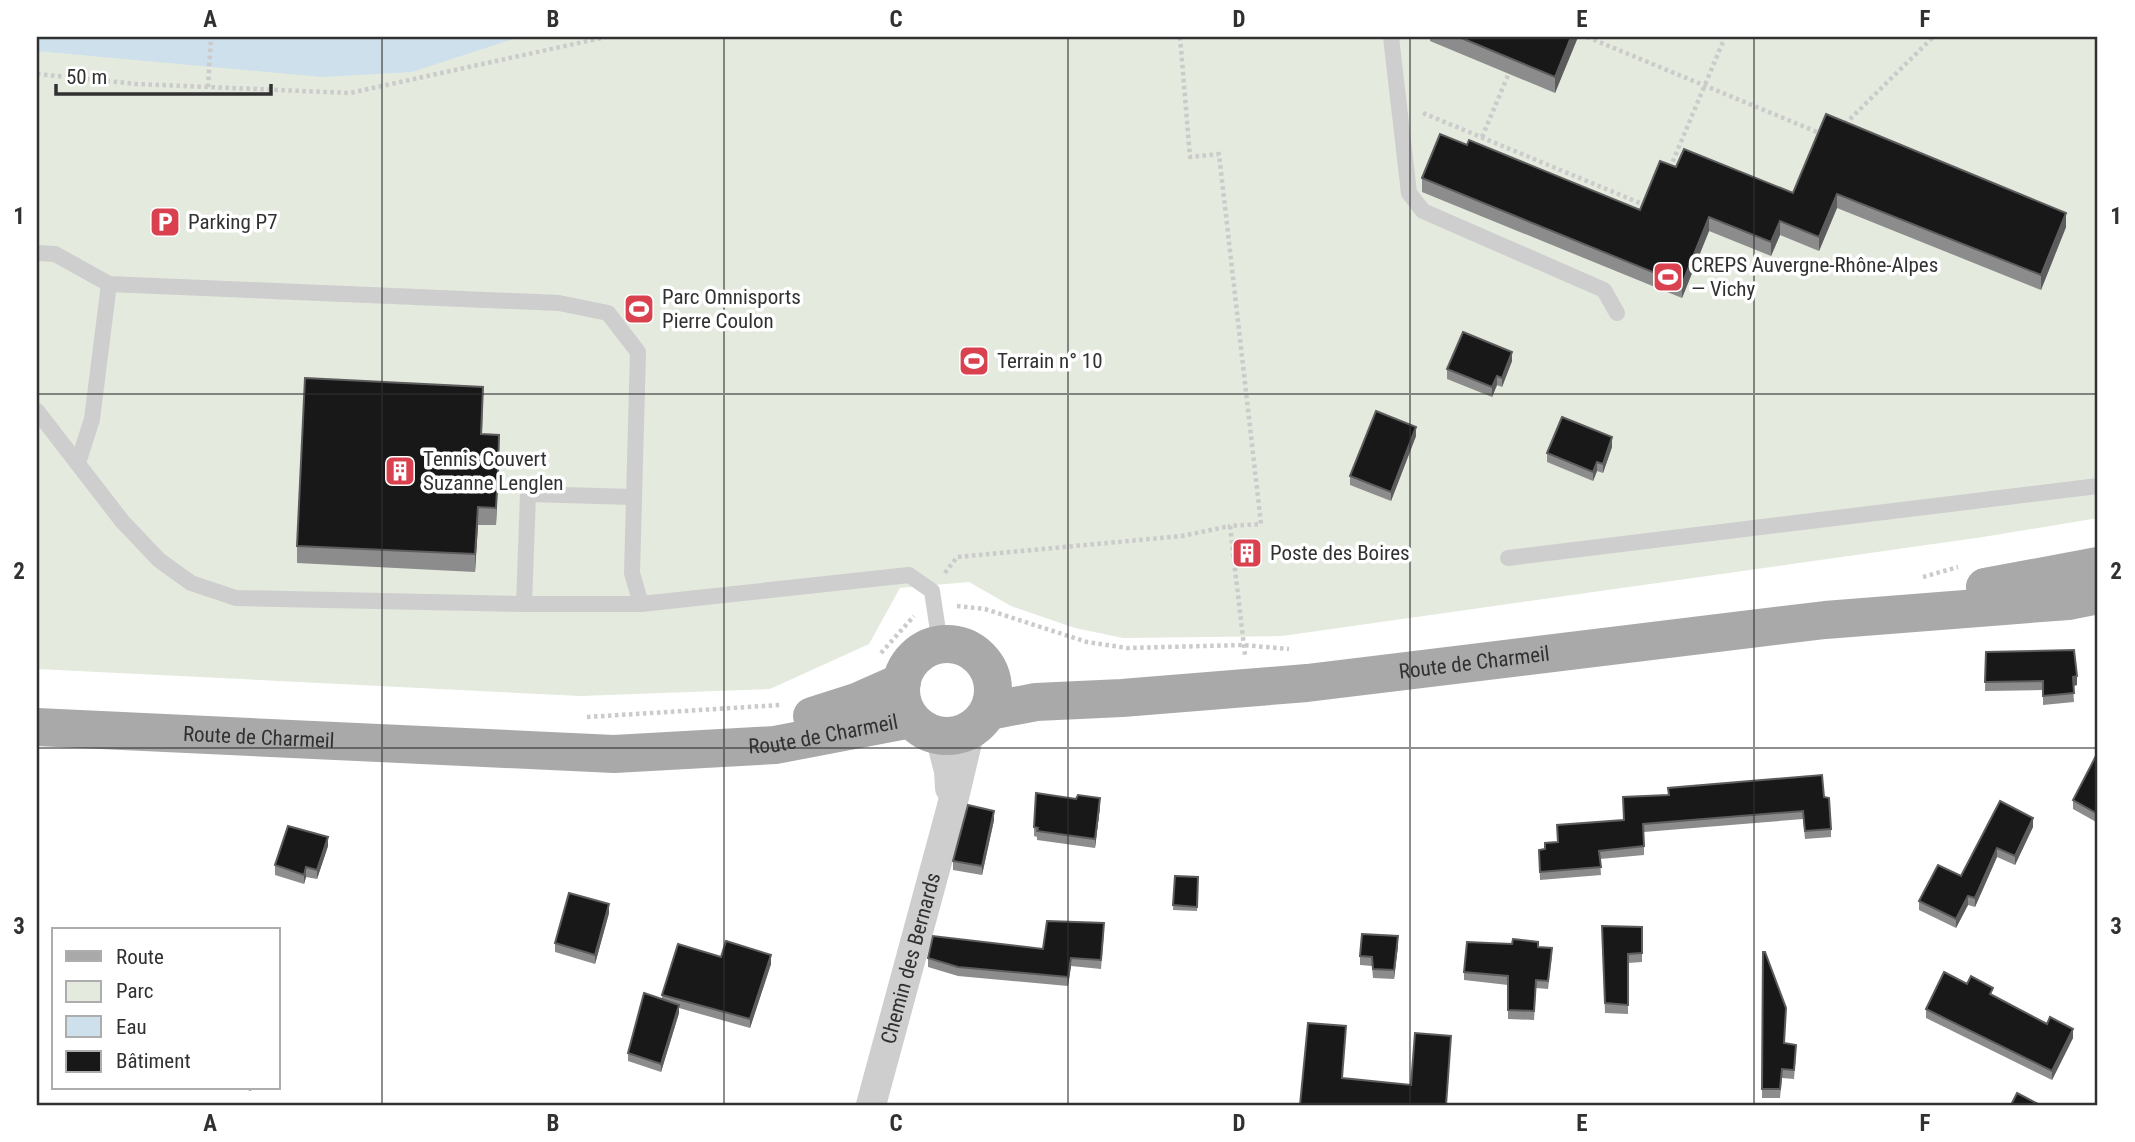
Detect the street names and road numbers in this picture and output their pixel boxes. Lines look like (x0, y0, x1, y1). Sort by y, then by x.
street label: Route de Charmeil (1397, 642, 1551, 684)
street label: Route de Charmeil (748, 710, 900, 758)
street label: Route de Charmeil (182, 722, 335, 753)
street label: Chemin des Bernards (876, 870, 945, 1047)

